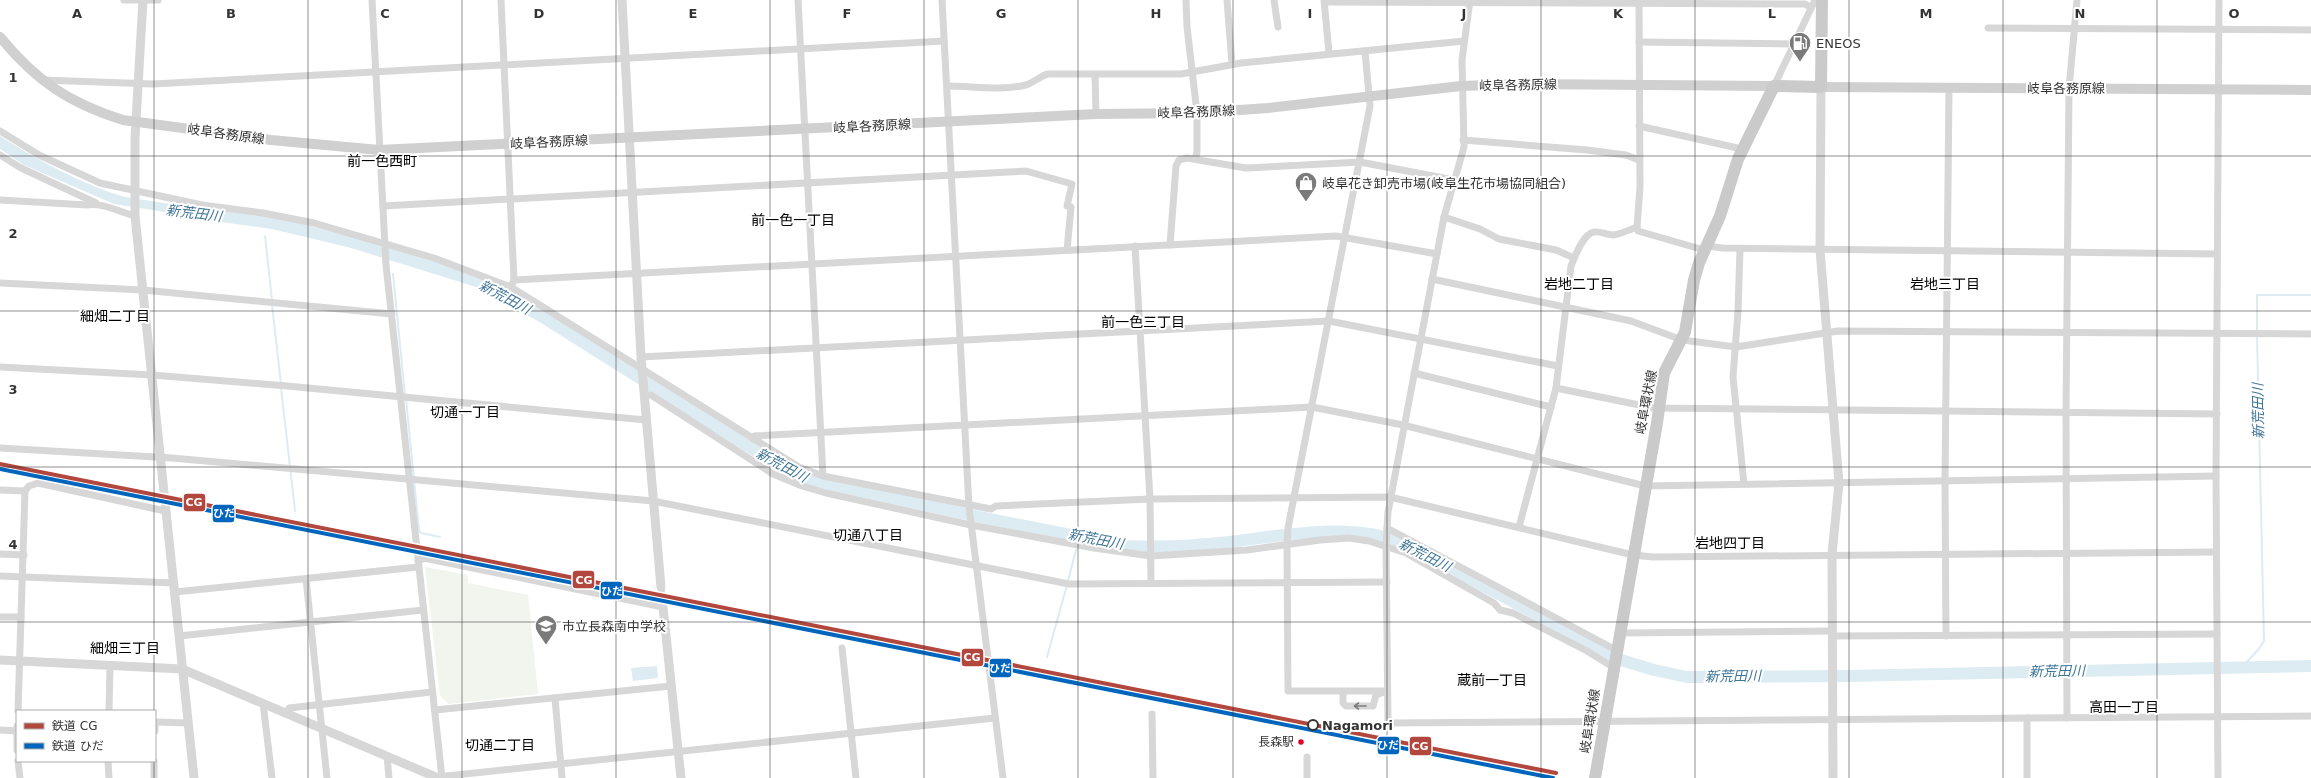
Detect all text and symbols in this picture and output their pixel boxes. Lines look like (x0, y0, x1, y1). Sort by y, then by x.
text: A (72, 6, 82, 21)
text: B (226, 6, 236, 21)
text: C (380, 6, 390, 21)
text: D (534, 6, 545, 21)
text: E (689, 6, 697, 21)
text: F (843, 6, 851, 21)
text: G (996, 6, 1006, 21)
text: H (1151, 6, 1161, 21)
text: I (1308, 6, 1312, 21)
text: J (1461, 6, 1466, 21)
text: K (1613, 6, 1624, 21)
text: L (1768, 6, 1776, 21)
text: M (1920, 6, 1932, 21)
text: N (2075, 6, 2085, 21)
text: O (2228, 6, 2240, 21)
fuel station icon: ENEOS (1787, 30, 1813, 63)
place label: ENEOS (1816, 36, 1861, 51)
text: 1 (8, 70, 18, 85)
street label: 岐阜各務原線 (1479, 77, 1557, 93)
street label: 岐阜各務原線 (2027, 81, 2105, 96)
street label: 岐阜各務原線 (1157, 103, 1235, 121)
street label: 岐阜各務原線 (833, 116, 911, 136)
street label: 岐阜各務原線 (186, 121, 266, 147)
street label: 岐阜各務原線 (510, 132, 588, 152)
district label: 前一色西町 (347, 153, 417, 169)
shop icon: 岐阜花き卸売市場(岐阜生花市場協同組合) (1293, 170, 1319, 203)
place label: 岐阜花き卸売市場(岐阜生花市場協同組合) (1322, 176, 1566, 191)
water label: 新荒田川 (165, 202, 225, 225)
district label: 前一色一丁目 (751, 212, 835, 228)
text: 2 (8, 226, 18, 241)
district label: 岩地二丁目 (1544, 276, 1614, 292)
district label: 岩地三丁目 (1910, 276, 1980, 292)
water label: 新荒田川 (477, 277, 535, 318)
district label: 細畑二丁目 (80, 308, 150, 324)
district label: 前一色三丁目 (1101, 314, 1185, 330)
street label: 岐阜環状線 (1632, 369, 1660, 435)
water label: 新荒田川 (2249, 381, 2266, 439)
text: 3 (8, 382, 18, 397)
district label: 切通一丁目 (430, 404, 500, 420)
water label: 新荒田川 (754, 445, 812, 486)
line badge: CG (183, 493, 206, 512)
text: CG (185, 496, 203, 509)
line badge: ひだ (212, 504, 235, 523)
text: ひだ (213, 507, 235, 520)
water label: 新荒田川 (1067, 526, 1127, 553)
district label: 切通八丁目 (833, 527, 903, 543)
water label: 新荒田川 (1396, 535, 1455, 576)
district label: 岩地四丁目 (1695, 535, 1765, 551)
text: 4 (8, 537, 18, 552)
line badge: CG (572, 570, 595, 589)
text: CG (575, 574, 593, 587)
line badge: ひだ (600, 581, 623, 600)
text: ひだ (601, 585, 623, 598)
school or university icon: 市立長森南中学校 (533, 613, 559, 646)
place label: 市立長森南中学校 (562, 619, 666, 634)
district label: 細畑三丁目 (90, 640, 160, 656)
line badge: CG (961, 648, 984, 667)
text: CG (963, 651, 981, 664)
line badge: ひだ (989, 658, 1012, 678)
text: ひだ (989, 662, 1011, 675)
water label: 新荒田川 (2029, 662, 2087, 679)
water label: 新荒田川 (1705, 667, 1763, 684)
district label: 蔵前一丁目 (1457, 672, 1527, 688)
street label: 岐阜環状線 (1578, 688, 1602, 754)
district label: 高田一丁目 (2089, 699, 2159, 715)
one-way arrow (1354, 702, 1367, 710)
legend (16, 710, 156, 762)
place label: Nagamori (1322, 718, 1393, 733)
text: 鉄道 CG (52, 719, 98, 733)
marker: Nagamori (1307, 719, 1319, 731)
place label: 長森駅 (1258, 735, 1294, 749)
line badge: ひだ (1377, 736, 1400, 755)
line badge: CG (1409, 736, 1432, 756)
district label: 切通二丁目 (465, 737, 535, 753)
marker: 長森駅 (1296, 737, 1306, 747)
text: 鉄道 ひだ (52, 739, 104, 753)
text: ひだ (1377, 739, 1399, 752)
text: CG (1411, 740, 1429, 753)

